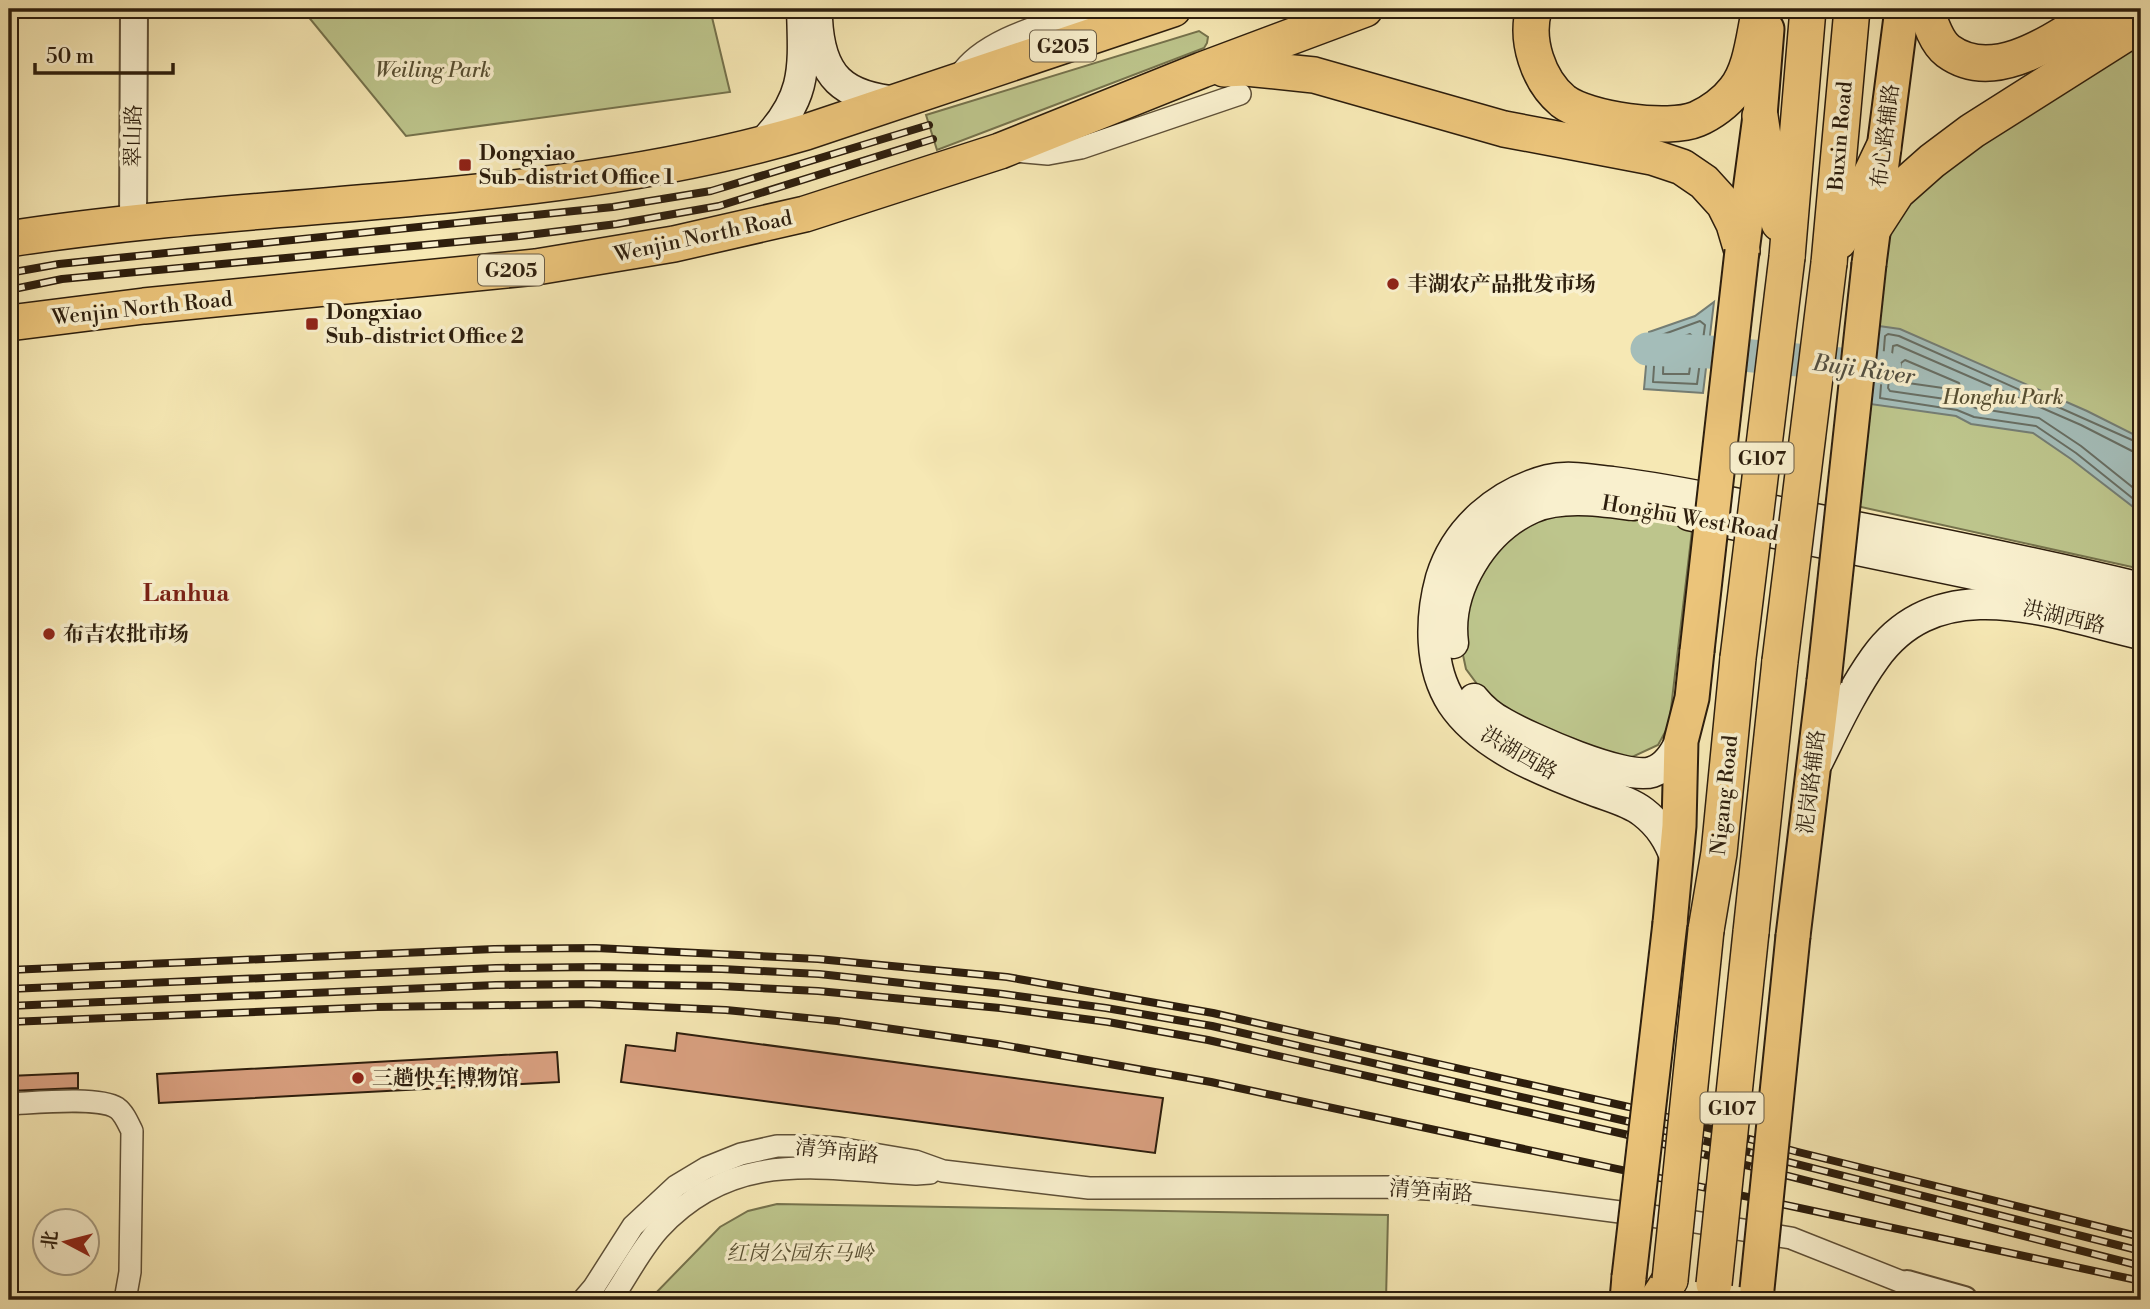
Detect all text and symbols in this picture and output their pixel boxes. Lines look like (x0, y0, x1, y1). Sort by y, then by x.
road number: G205 (1030, 30, 1096, 61)
scale bar (35, 32, 173, 76)
text: 50 m (46, 44, 94, 70)
park label: Weiling Park (375, 58, 491, 84)
street label: Buxin Road (1823, 80, 1859, 193)
street label: 布心路辅路 (1867, 82, 1905, 190)
street label: 翠山路 (120, 104, 148, 168)
place label: Dongxiao Sub-district Office 1 (479, 141, 674, 191)
marker: Dongxiao Sub-district Office 1 (457, 157, 473, 173)
street label: Wenjin North Road (611, 205, 795, 269)
road number: G205 (478, 254, 544, 286)
place label: 丰湖农产品批发市场 (1407, 272, 1596, 298)
marker: 丰湖农产品批发市场 (1385, 276, 1401, 292)
street label: Wenjin North Road (49, 287, 234, 332)
place label: Dongxiao Sub-district Office 2 (326, 300, 524, 350)
marker: Dongxiao Sub-district Office 2 (304, 316, 320, 332)
water label: Buji River (1810, 349, 1918, 391)
park label: Honghu Park (1941, 385, 2064, 411)
road number: G107 (1730, 442, 1794, 474)
street label: Honghu West Road (1599, 491, 1780, 547)
district label: Lanhua (143, 579, 230, 609)
street label: 洪湖西路 (2020, 596, 2108, 640)
place label: 布吉农批市场 (63, 622, 189, 648)
marker: 布吉农批市场 (41, 626, 57, 642)
street label: 洪湖西路 (1476, 722, 1561, 786)
street label: 泥岗路辅路 (1793, 728, 1831, 836)
street label: Nigang Road (1706, 734, 1744, 856)
place label: 三趟快车博物馆 (372, 1066, 519, 1092)
marker: 三趟快车博物馆 (350, 1070, 366, 1086)
road number: G107 (1700, 1092, 1764, 1124)
street label: 清笋南路 (794, 1135, 880, 1169)
street label: 清笋南路 (1388, 1176, 1474, 1208)
north arrow (32, 1208, 102, 1278)
text: 北 (37, 1229, 63, 1251)
park label: 红岗公园东马岭 (727, 1241, 875, 1267)

